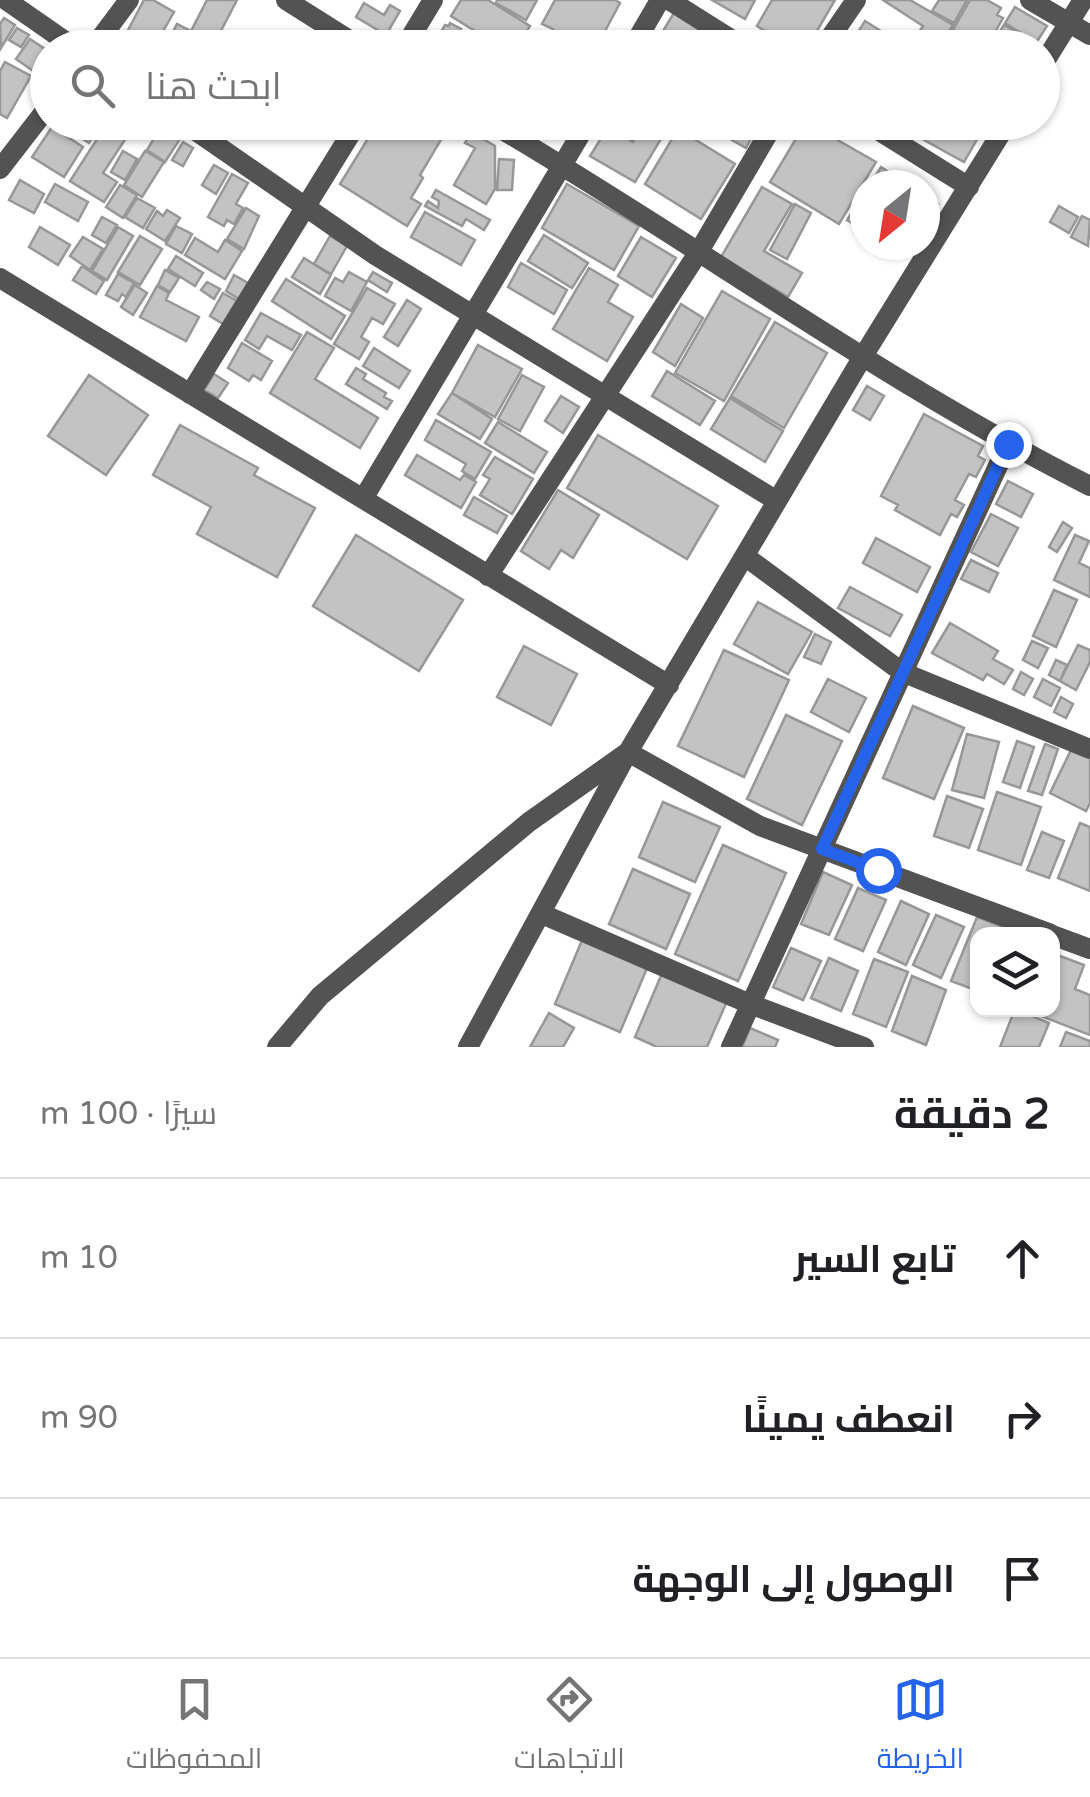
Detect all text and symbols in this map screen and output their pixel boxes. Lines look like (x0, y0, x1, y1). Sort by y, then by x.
search box (30, 30, 1060, 140)
icon: search (65, 58, 120, 113)
text: ابحث هنا (145, 64, 282, 110)
north arrow (850, 170, 940, 260)
route end (986, 422, 1032, 468)
route start (856, 848, 902, 894)
map controls (970, 927, 1060, 1017)
button: layers (970, 927, 1060, 1017)
text: 2 دقيقة (894, 1089, 1050, 1140)
text: سيرًا · 100 m (40, 1095, 217, 1133)
icon: ahead (995, 1231, 1050, 1286)
text: تابع السير (794, 1237, 955, 1283)
text: 10 m (40, 1239, 118, 1277)
icon: right (995, 1391, 1050, 1446)
text: انعطف يمينًا (743, 1397, 955, 1443)
text: 90 m (40, 1399, 118, 1437)
icon: arrive (995, 1551, 1050, 1606)
text: الوصول إلى الوجهة (632, 1557, 955, 1603)
tab: المحفوظات (126, 1672, 262, 1784)
tab: الاتجاهات (514, 1672, 625, 1784)
tab: الخريطة (877, 1672, 964, 1784)

